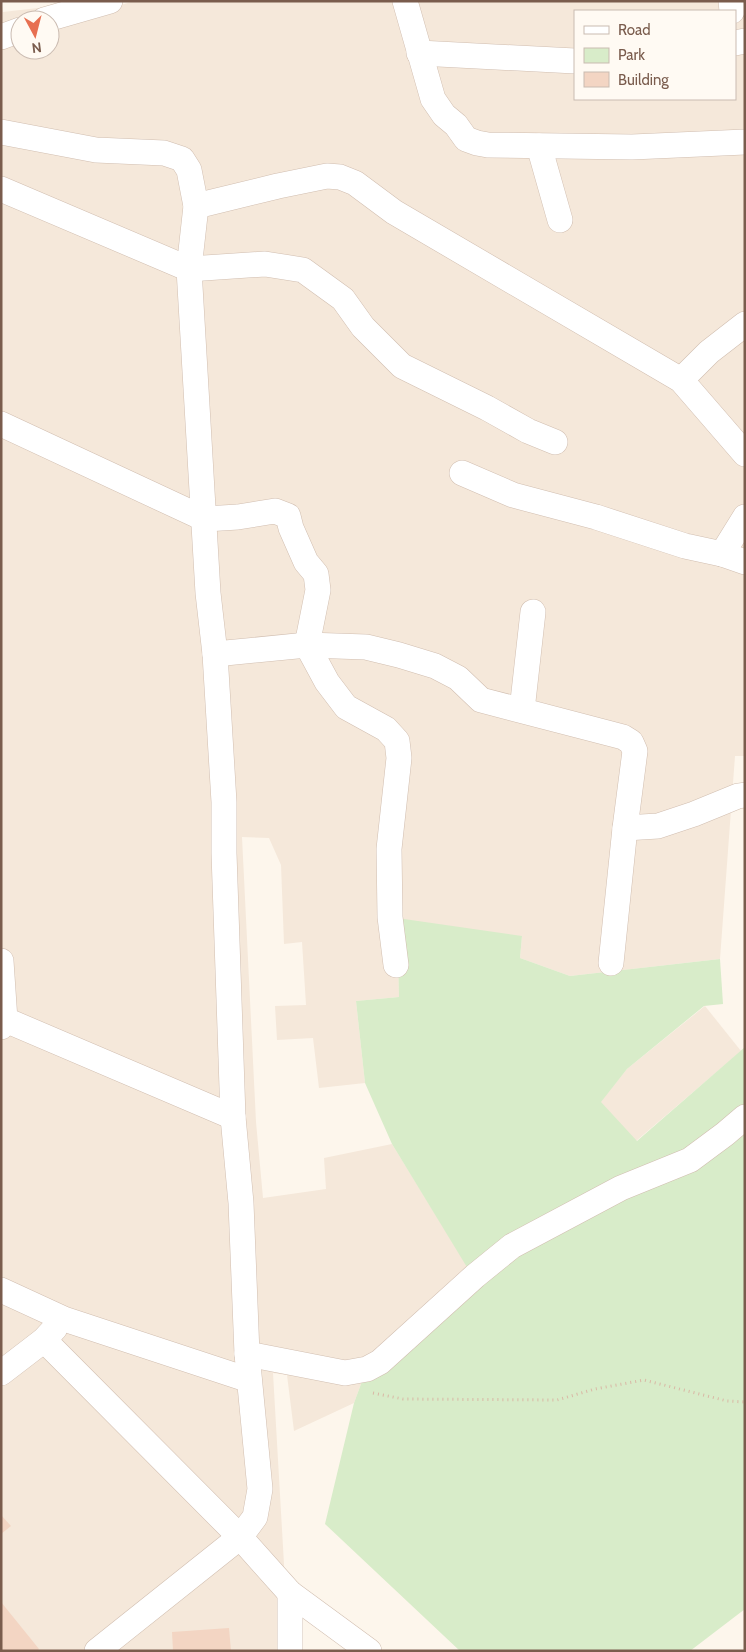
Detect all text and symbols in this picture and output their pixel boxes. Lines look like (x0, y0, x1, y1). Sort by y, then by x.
north arrow (10, 10, 60, 60)
legend (574, 10, 736, 100)
text: Road (618, 21, 651, 39)
text: N (31, 38, 43, 57)
text: Park (618, 46, 645, 64)
text: Building (618, 71, 669, 89)

